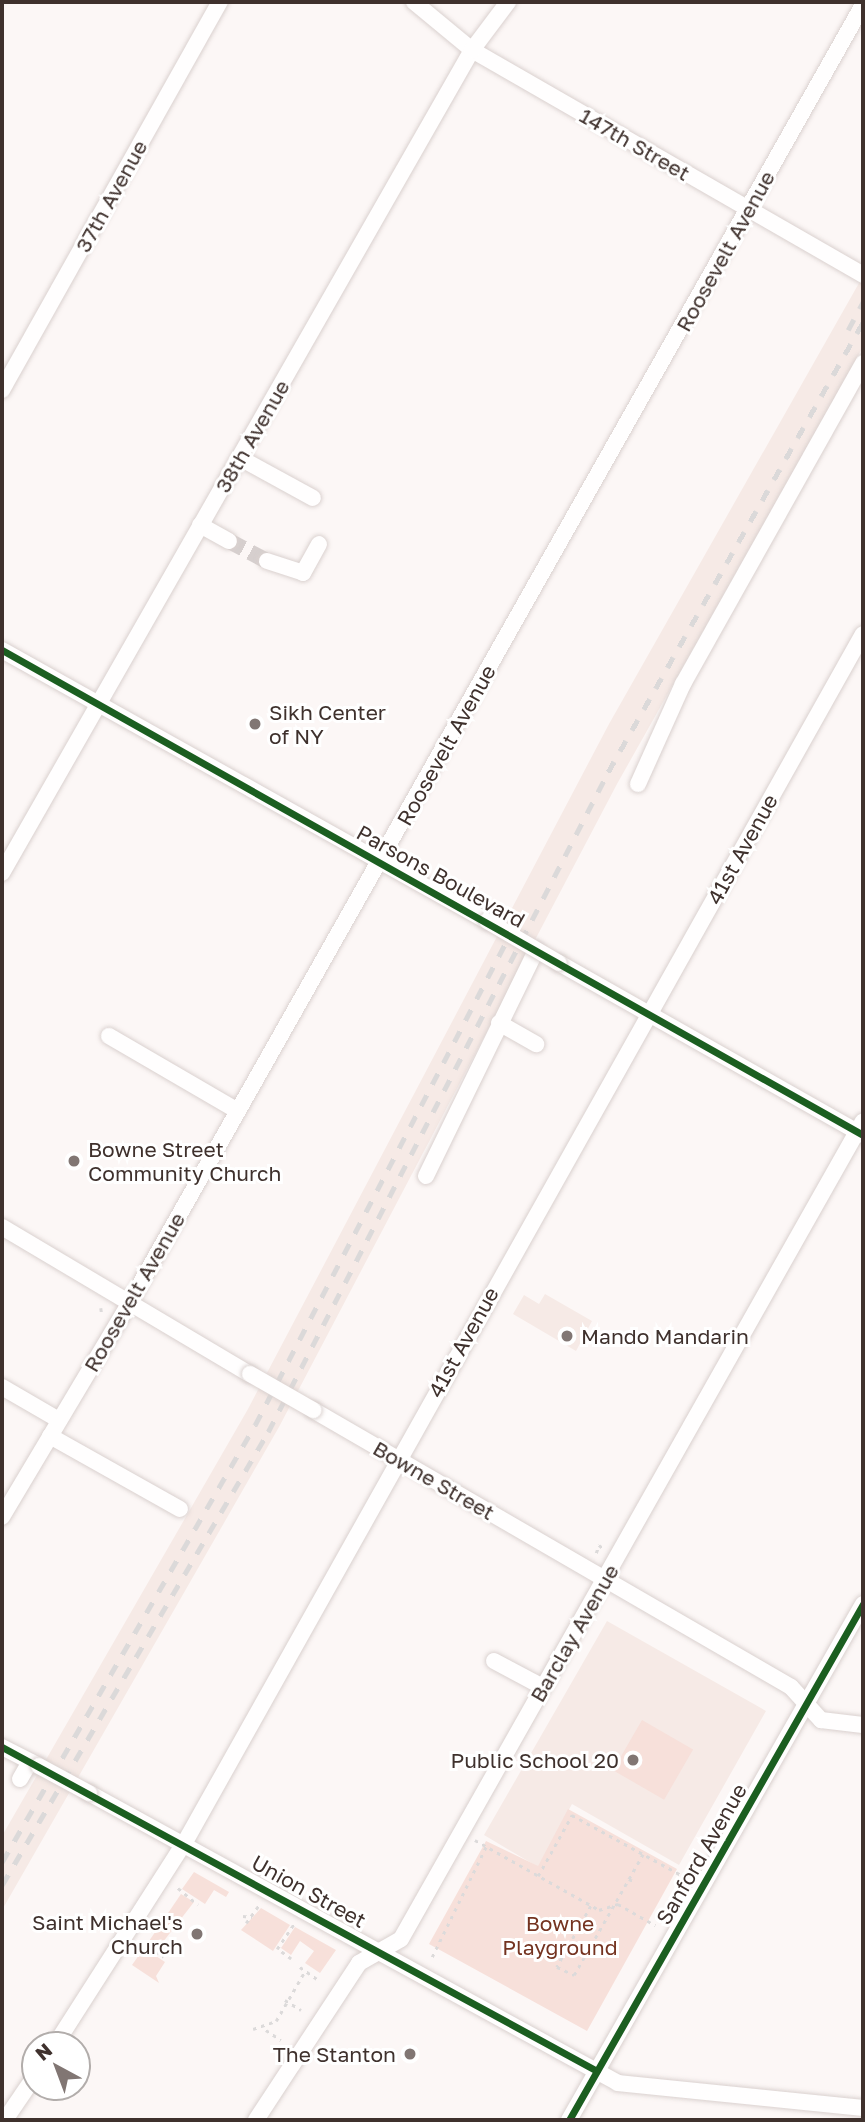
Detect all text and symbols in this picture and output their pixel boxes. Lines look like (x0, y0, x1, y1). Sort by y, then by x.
street label: 147th Street (576, 102, 694, 186)
street label: 37th Avenue (70, 136, 152, 256)
street label: Roosevelt Avenue (670, 166, 780, 336)
street label: 38th Avenue (210, 375, 294, 497)
street label: Roosevelt Avenue (391, 660, 501, 830)
place label: Sikh Center of NY (269, 699, 386, 749)
marker: Sikh Center of NY (247, 716, 263, 732)
street label: 41st Avenue (701, 790, 783, 908)
street label: Parsons Boulevard (353, 819, 529, 933)
place label: Bowne Street Community Church (88, 1136, 281, 1186)
marker: Bowne Street Community Church (66, 1153, 82, 1169)
street label: Roosevelt Avenue (78, 1208, 190, 1376)
street label: 41st Avenue (422, 1283, 504, 1401)
place label: Mando Mandarin (581, 1323, 749, 1349)
marker: Mando Mandarin (559, 1328, 575, 1344)
street label: Bowne Street (369, 1435, 499, 1525)
street label: Barclay Avenue (524, 1560, 624, 1706)
place label: Public School 20 (450, 1747, 619, 1773)
marker: Public School 20 (625, 1752, 641, 1768)
street label: Sanford Avenue (650, 1779, 752, 1929)
street label: Union Street (247, 1849, 371, 1933)
place label: Saint Michael's Church (32, 1909, 183, 1959)
park label: Bowne Playground (502, 1910, 618, 1960)
marker: Saint Michael's Church (189, 1926, 205, 1942)
north arrow (21, 2031, 91, 2101)
text: N (30, 2038, 56, 2065)
place label: The Stanton (273, 2041, 396, 2067)
marker: The Stanton (402, 2046, 418, 2062)

